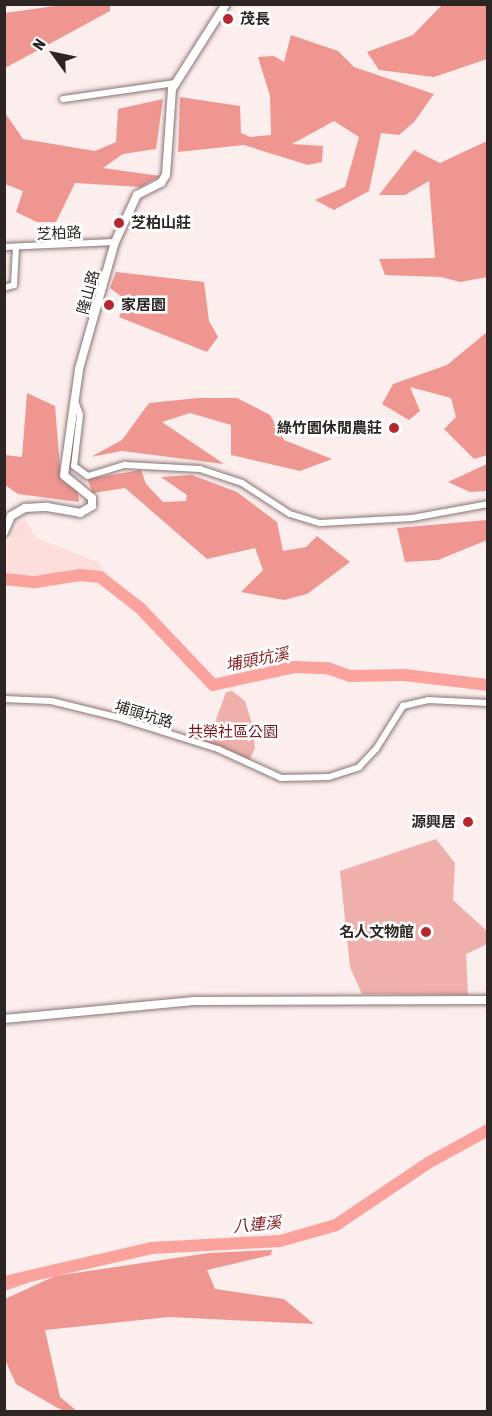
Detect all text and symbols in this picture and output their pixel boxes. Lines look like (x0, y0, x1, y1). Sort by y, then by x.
place label: 茂長 (240, 10, 270, 28)
marker: 茂長 (221, 12, 235, 26)
north arrow (24, 24, 84, 84)
text: N (29, 35, 49, 53)
place label: 芝柏山莊 (131, 214, 191, 232)
marker: 芝柏山莊 (112, 216, 126, 230)
street label: 芝柏路 (36, 223, 82, 243)
street label: 隆山路 (73, 268, 103, 316)
place label: 家居園 (121, 296, 166, 314)
marker: 家居園 (102, 298, 116, 312)
place label: 綠竹園休閒農莊 (277, 419, 382, 437)
marker: 綠竹園休閒農莊 (387, 421, 401, 435)
water label: 埔頭坑溪 (224, 643, 290, 675)
street label: 埔頭坑路 (113, 697, 175, 731)
park label: 共榮社區公園 (188, 723, 278, 741)
place label: 源興居 (411, 813, 456, 831)
marker: 源興居 (461, 815, 475, 829)
place label: 名人文物館 (339, 923, 414, 941)
marker: 名人文物館 (419, 925, 433, 939)
water label: 八連溪 (232, 1212, 282, 1236)

